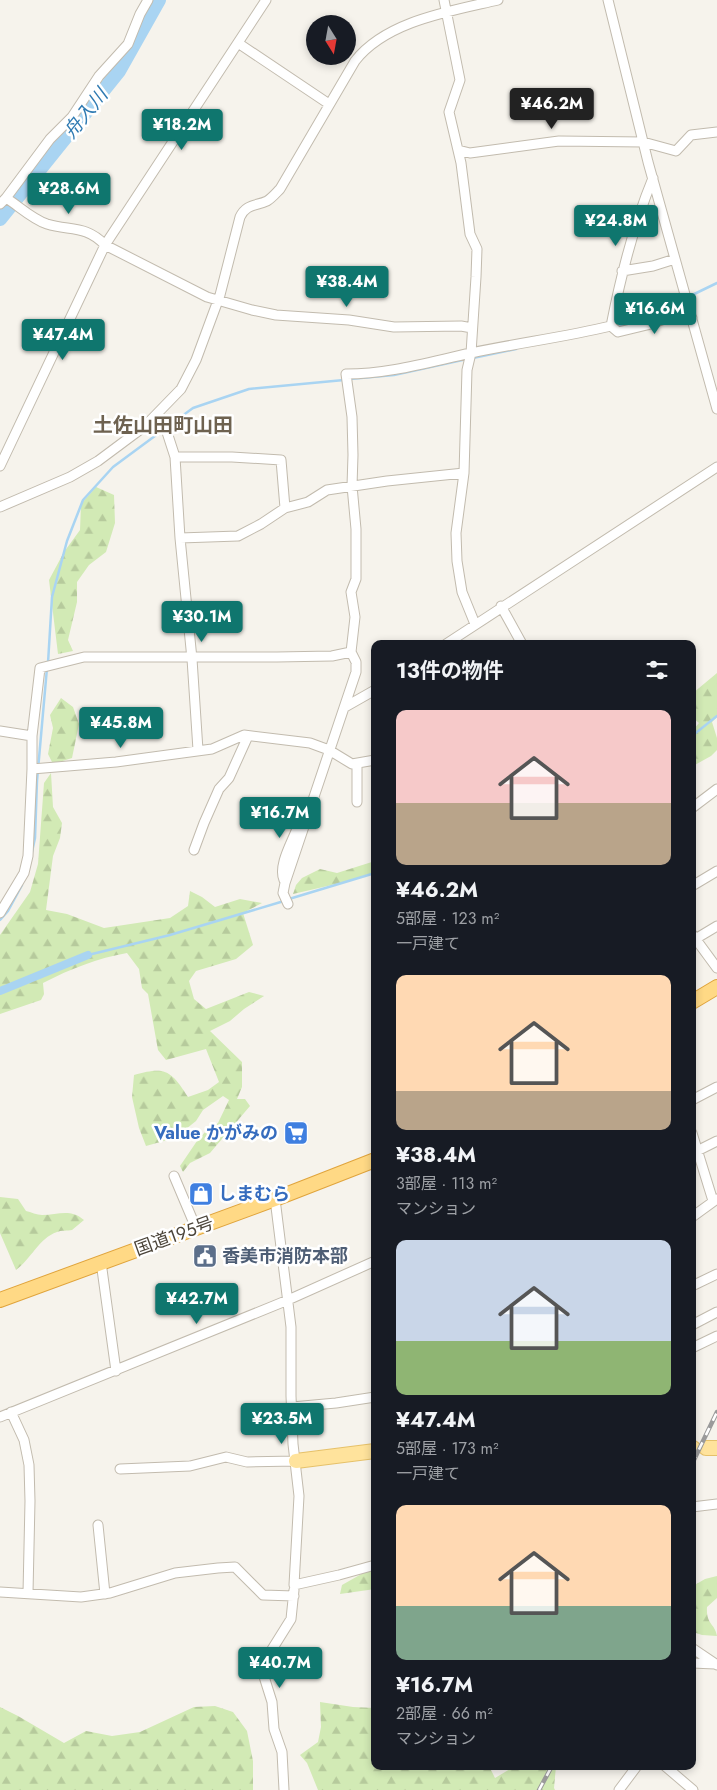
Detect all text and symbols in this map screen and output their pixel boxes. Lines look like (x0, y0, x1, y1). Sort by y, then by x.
north arrow (306, 15, 356, 65)
map controls (306, 15, 356, 65)
water label: 舟入川 (57, 81, 115, 144)
pin: ¥46.2M (511, 88, 593, 130)
text: ¥46.2M (521, 92, 583, 115)
pin: ¥18.2M (141, 108, 223, 151)
text: ¥18.2M (153, 113, 211, 136)
pin: ¥28.6M (28, 172, 110, 215)
text: ¥28.6M (38, 177, 100, 200)
pin: ¥24.8M (575, 204, 657, 247)
text: ¥24.8M (585, 209, 647, 232)
pin: ¥38.4M (306, 266, 388, 308)
text: ¥38.4M (316, 270, 378, 293)
pin: ¥16.6M (614, 292, 696, 335)
text: ¥16.6M (625, 297, 685, 320)
pin: ¥47.4M (22, 318, 104, 361)
text: ¥47.4M (33, 323, 93, 346)
district label: 土佐山田町山田 (93, 411, 233, 440)
pin: ¥30.1M (161, 600, 243, 643)
text: ¥30.1M (173, 605, 231, 628)
text: 13件の物件 (396, 656, 504, 686)
icon: filters (643, 656, 671, 684)
pin: ¥45.8M (80, 706, 162, 749)
text: ¥45.8M (90, 711, 152, 734)
icon: home (489, 743, 579, 833)
pin: ¥16.7M (239, 796, 321, 839)
text: ¥16.7M (251, 801, 309, 824)
text: ¥46.2M (396, 875, 478, 905)
text: 5部屋 · 123 m² (396, 907, 499, 930)
text: 一戸建て (396, 932, 460, 955)
icon: home (489, 1008, 579, 1098)
place label: Value かがみの (153, 1120, 278, 1146)
supermarket icon: Value かがみの (283, 1120, 309, 1146)
text: ¥38.4M (396, 1140, 476, 1170)
text: 3部屋 · 113 m² (396, 1172, 497, 1195)
shop icon: しまむら (188, 1181, 214, 1207)
place label: しまむら (218, 1181, 290, 1207)
text: マンション (396, 1197, 476, 1220)
street label: 国道195号 (131, 1210, 217, 1262)
public building icon: 香美市消防本部 (192, 1243, 218, 1269)
place label: 香美市消防本部 (222, 1243, 348, 1269)
icon: home (489, 1273, 579, 1363)
pin: ¥42.7M (156, 1282, 238, 1325)
text: ¥42.7M (166, 1287, 228, 1310)
pin: ¥23.5M (241, 1402, 323, 1445)
text: ¥47.4M (396, 1405, 475, 1435)
text: ¥23.5M (252, 1407, 312, 1430)
text: 5部屋 · 173 m² (396, 1437, 499, 1460)
text: 一戸建て (396, 1462, 460, 1485)
icon: home (489, 1538, 579, 1628)
pin: ¥40.7M (239, 1646, 321, 1689)
text: ¥40.7M (249, 1651, 311, 1674)
text: ¥16.7M (396, 1670, 473, 1700)
text: 2部屋 · 66 m² (396, 1702, 493, 1725)
text: マンション (396, 1727, 476, 1750)

